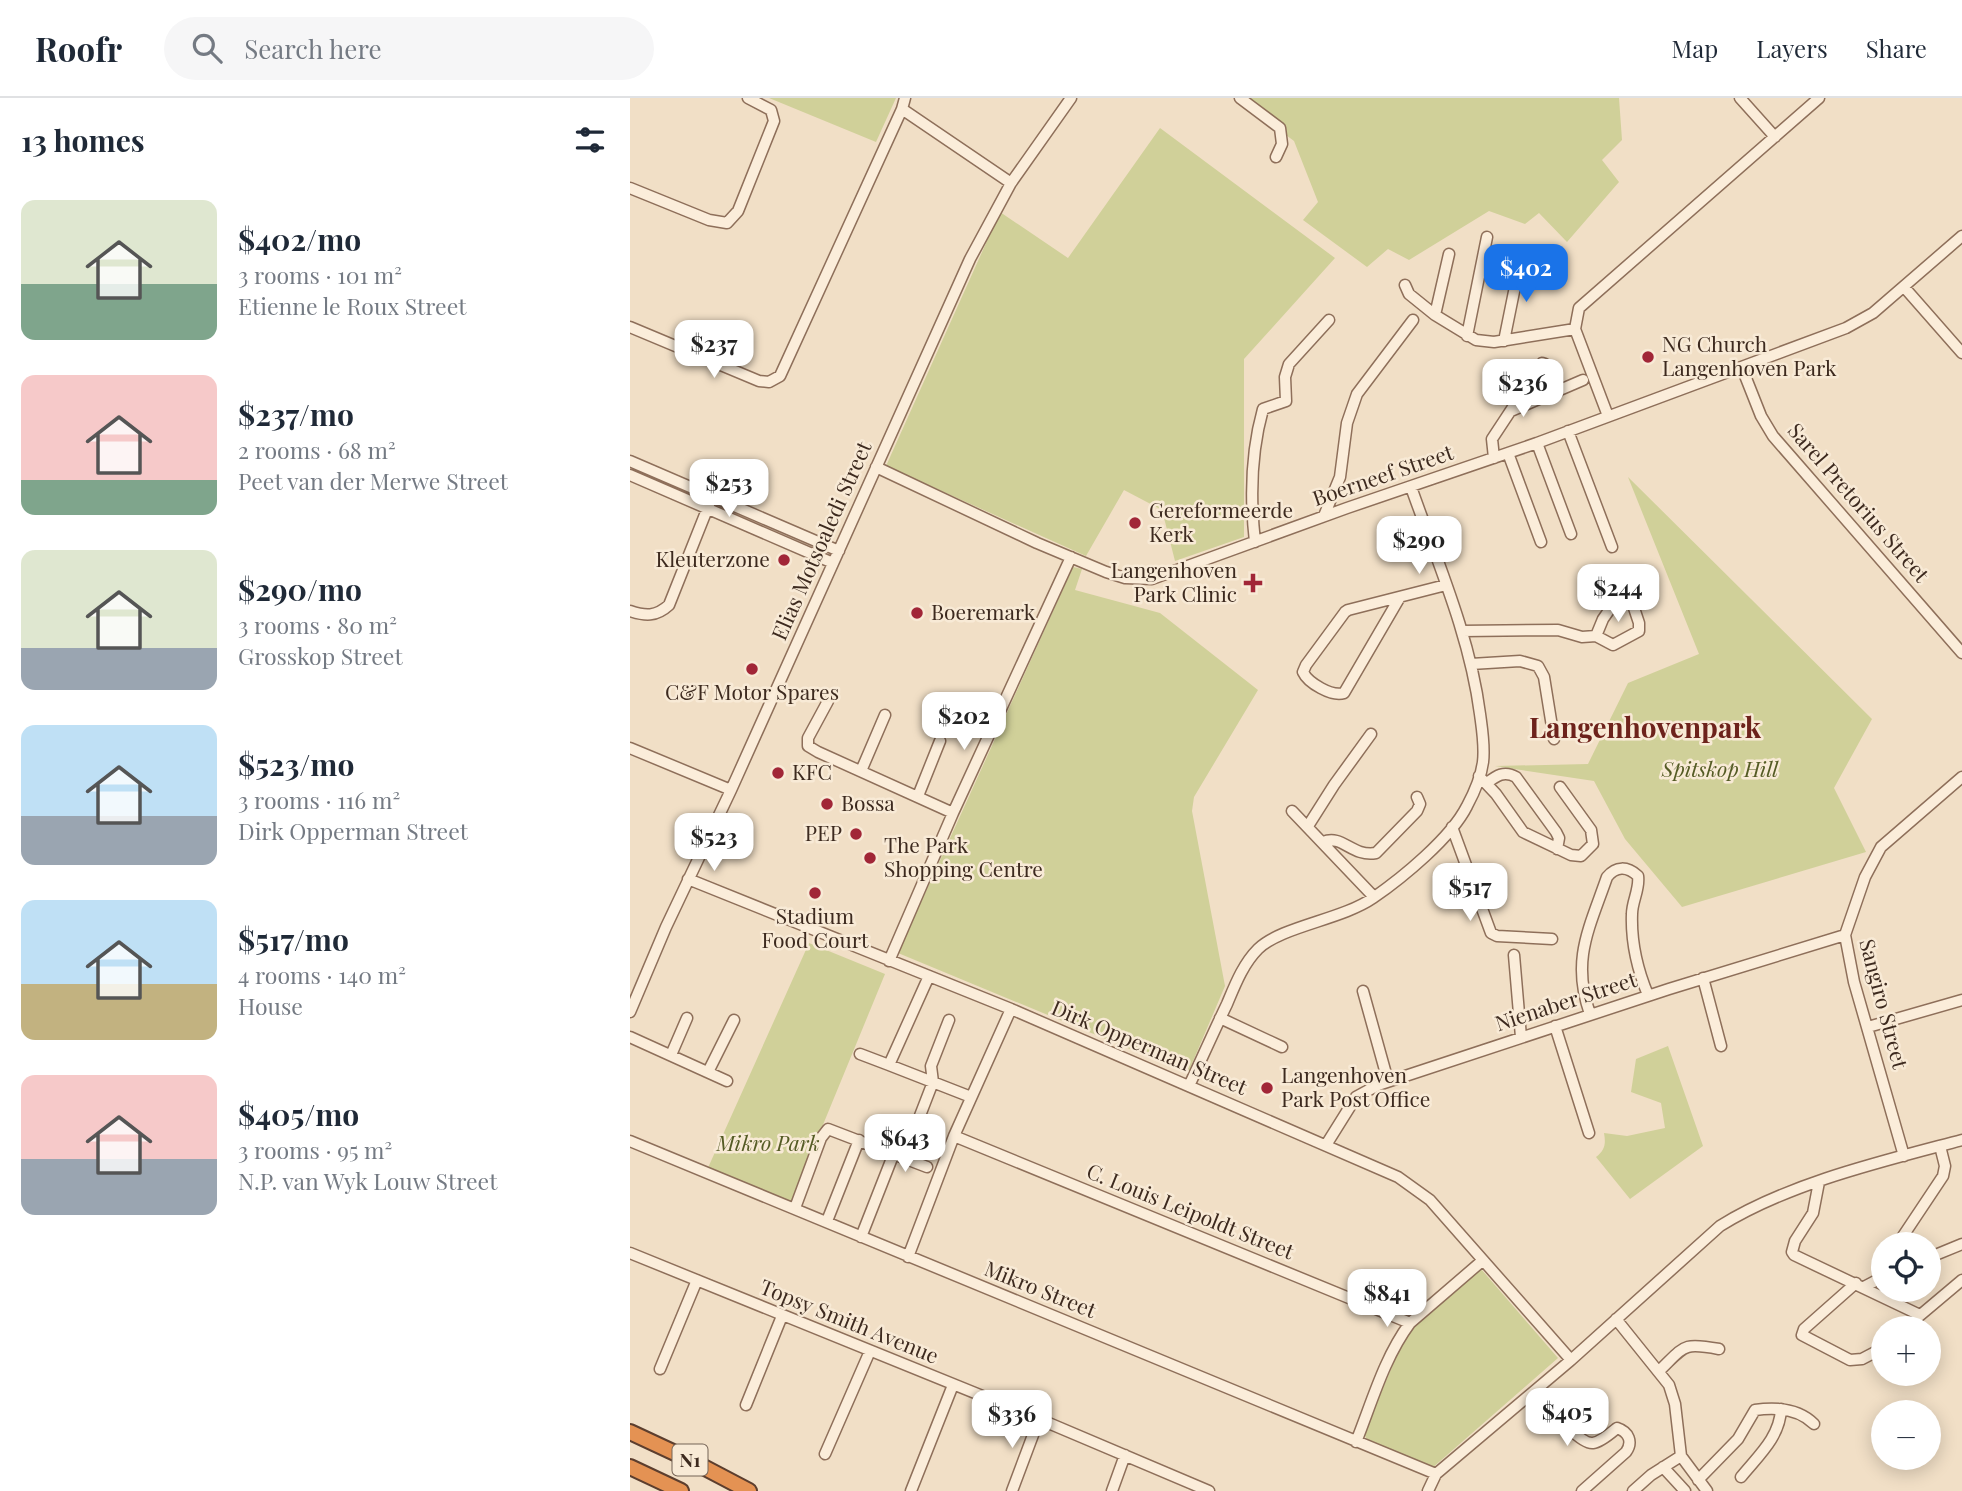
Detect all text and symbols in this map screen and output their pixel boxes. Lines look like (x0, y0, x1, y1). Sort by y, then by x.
search box (164, 17, 654, 80)
text: Roofr (35, 26, 122, 70)
icon: search (188, 29, 226, 67)
text: Search here (244, 31, 382, 66)
text: Map (1672, 32, 1718, 64)
text: Layers (1756, 32, 1828, 64)
text: Share (1866, 32, 1927, 64)
text: 13 homes (21, 120, 145, 160)
icon: filters (571, 121, 609, 159)
text: $402/mo (238, 219, 361, 259)
icon: home (77, 228, 161, 312)
pin: $402 (1485, 244, 1567, 304)
text: $402 (1500, 251, 1552, 282)
text: 3 rooms · 101 m² (238, 259, 402, 290)
text: Etienne le Roux Street (238, 290, 466, 321)
pin: $237 (673, 320, 755, 380)
text: $237 (691, 327, 737, 358)
place label: NG Church Langenhoven Park (1662, 329, 1837, 381)
marker: NG Church Langenhoven Park (1640, 349, 1656, 365)
pin: $236 (1482, 360, 1564, 419)
text: $236 (1498, 366, 1548, 397)
text: $237/mo (238, 394, 354, 434)
icon: home (77, 403, 161, 487)
street label: Sarel Pretorius Street (1783, 416, 1937, 588)
text: 2 rooms · 68 m² (238, 434, 396, 465)
street label: Elias Motsoaledi Street (764, 436, 877, 644)
street label: Boerneef Street (1308, 437, 1457, 511)
pin: $253 (688, 460, 770, 519)
text: Peet van der Merwe Street (238, 465, 508, 496)
text: $253 (705, 466, 753, 497)
place label: Gereformeerde Kerk (1149, 495, 1293, 547)
marker: Gereformeerde Kerk (1127, 515, 1143, 531)
pin: $290 (1378, 517, 1460, 576)
text: $290 (1393, 523, 1445, 554)
place label: Kleuterzone (656, 544, 770, 572)
marker: Kleuterzone (776, 552, 792, 568)
place label: Langenhoven Park Clinic (1111, 555, 1237, 607)
pin: $244 (1577, 564, 1659, 624)
text: $290/mo (238, 569, 362, 609)
text: $244 (1593, 571, 1643, 602)
marker: Langenhoven Park Clinic (1243, 573, 1263, 593)
icon: home (77, 578, 161, 662)
place label: Boeremark (931, 597, 1036, 625)
marker: Boeremark (909, 605, 925, 621)
text: 3 rooms · 80 m² (238, 609, 397, 640)
text: Grosskop Street (238, 640, 403, 671)
marker: C&F Motor Spares (744, 661, 760, 677)
place label: C&F Motor Spares (665, 677, 839, 705)
pin: $202 (923, 692, 1005, 752)
text: $202 (938, 699, 990, 730)
district label: Langenhovenpark (1529, 708, 1762, 745)
text: $523/mo (238, 744, 354, 784)
icon: home (77, 753, 161, 837)
park label: Spitskop Hill (1661, 754, 1779, 782)
place label: KFC (792, 757, 832, 785)
marker: KFC (770, 765, 786, 781)
text: 3 rooms · 116 m² (238, 784, 400, 815)
place label: Bossa (841, 788, 895, 816)
marker: Bossa (819, 796, 835, 812)
pin: $523 (673, 814, 755, 873)
text: Dirk Opperman Street (238, 815, 468, 846)
place label: PEP (805, 818, 842, 846)
text: $523 (690, 820, 738, 851)
marker: PEP (848, 826, 864, 842)
place label: The Park Shopping Centre (884, 830, 1043, 882)
marker: The Park Shopping Centre (862, 850, 878, 866)
pin: $517 (1429, 864, 1511, 923)
text: $517 (1448, 870, 1492, 901)
marker: Stadium Food Court (807, 885, 823, 901)
place label: Stadium Food Court (762, 901, 869, 953)
text: $517/mo (238, 919, 349, 959)
icon: home (77, 928, 161, 1012)
street label: Sangiro Street (1854, 935, 1916, 1072)
text: 4 rooms · 140 m² (238, 959, 406, 990)
street label: Nienaber Street (1491, 964, 1640, 1036)
text: House (238, 990, 303, 1021)
street label: Dirk Opperman Street (1048, 992, 1252, 1100)
place label: Langenhoven Park Post Office (1281, 1060, 1430, 1112)
marker: Langenhoven Park Post Office (1259, 1080, 1275, 1096)
text: $405/mo (238, 1094, 359, 1134)
icon: home (77, 1103, 161, 1187)
pin: $643 (864, 1114, 946, 1174)
text: $643 (880, 1121, 930, 1152)
park label: Mikro Park (715, 1128, 820, 1156)
text: 3 rooms · 95 m² (238, 1134, 392, 1165)
street label: C. Louis Leipoldt Street (1083, 1156, 1299, 1265)
text: N.P. van Wyk Louw Street (238, 1165, 497, 1196)
map controls (1871, 1232, 1941, 1470)
button: locate (1871, 1232, 1941, 1302)
street label: Mikro Street (981, 1253, 1101, 1323)
pin: $841 (1346, 1270, 1428, 1329)
street label: Topsy Smith Avenue (756, 1272, 943, 1369)
text: $841 (1363, 1276, 1411, 1307)
button: + (1871, 1316, 1941, 1386)
pin: $405 (1526, 1388, 1608, 1448)
pin: $336 (971, 1390, 1053, 1450)
text: $405 (1542, 1395, 1592, 1426)
text: $336 (988, 1397, 1036, 1428)
button: − (1871, 1400, 1941, 1470)
road number: N1 (672, 1444, 708, 1476)

